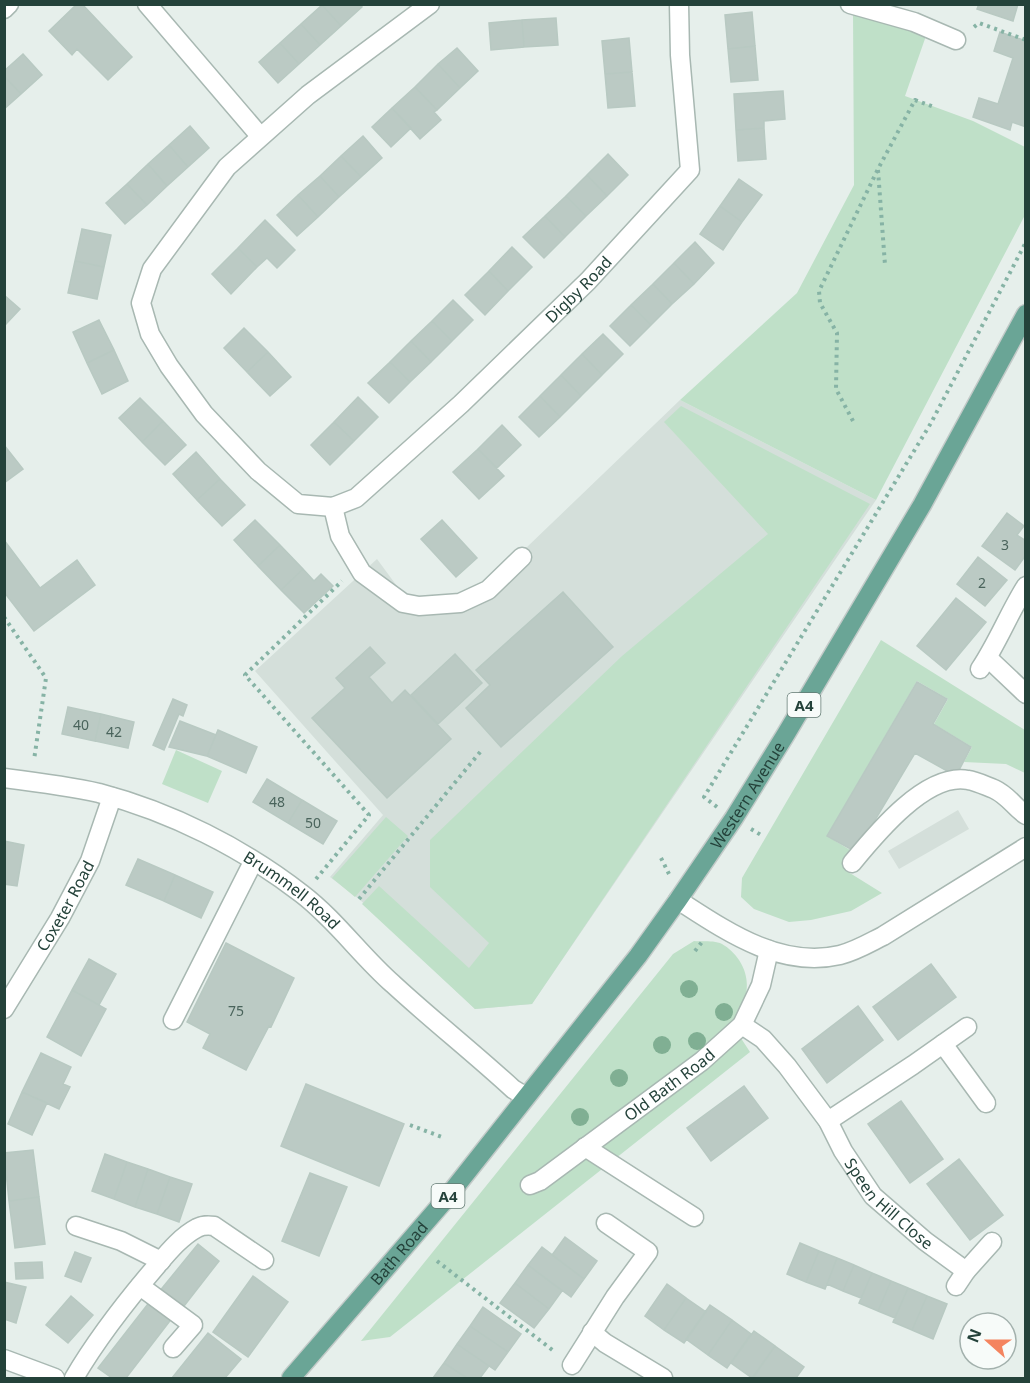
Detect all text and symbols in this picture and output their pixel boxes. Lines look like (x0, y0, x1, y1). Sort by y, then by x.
street label: Digby Road (540, 251, 617, 328)
house number: 3 (1001, 535, 1009, 554)
house number: 2 (978, 573, 986, 592)
road number: A4 (788, 693, 820, 717)
house number: 40 (73, 715, 89, 734)
house number: 42 (106, 722, 122, 741)
street label: Western Avenue (705, 737, 790, 853)
house number: 48 (269, 792, 285, 811)
house number: 50 (305, 813, 321, 832)
street label: Brummell Road (240, 846, 345, 934)
street label: Coxeter Road (31, 857, 99, 955)
house number: 75 (228, 1001, 244, 1020)
street label: Old Bath Road (619, 1044, 720, 1126)
street label: Speen Hill Close (840, 1154, 938, 1254)
road number: A4 (432, 1184, 464, 1208)
street label: Bath Road (365, 1217, 433, 1290)
north arrow (958, 1311, 1018, 1371)
text: N (961, 1326, 987, 1346)

